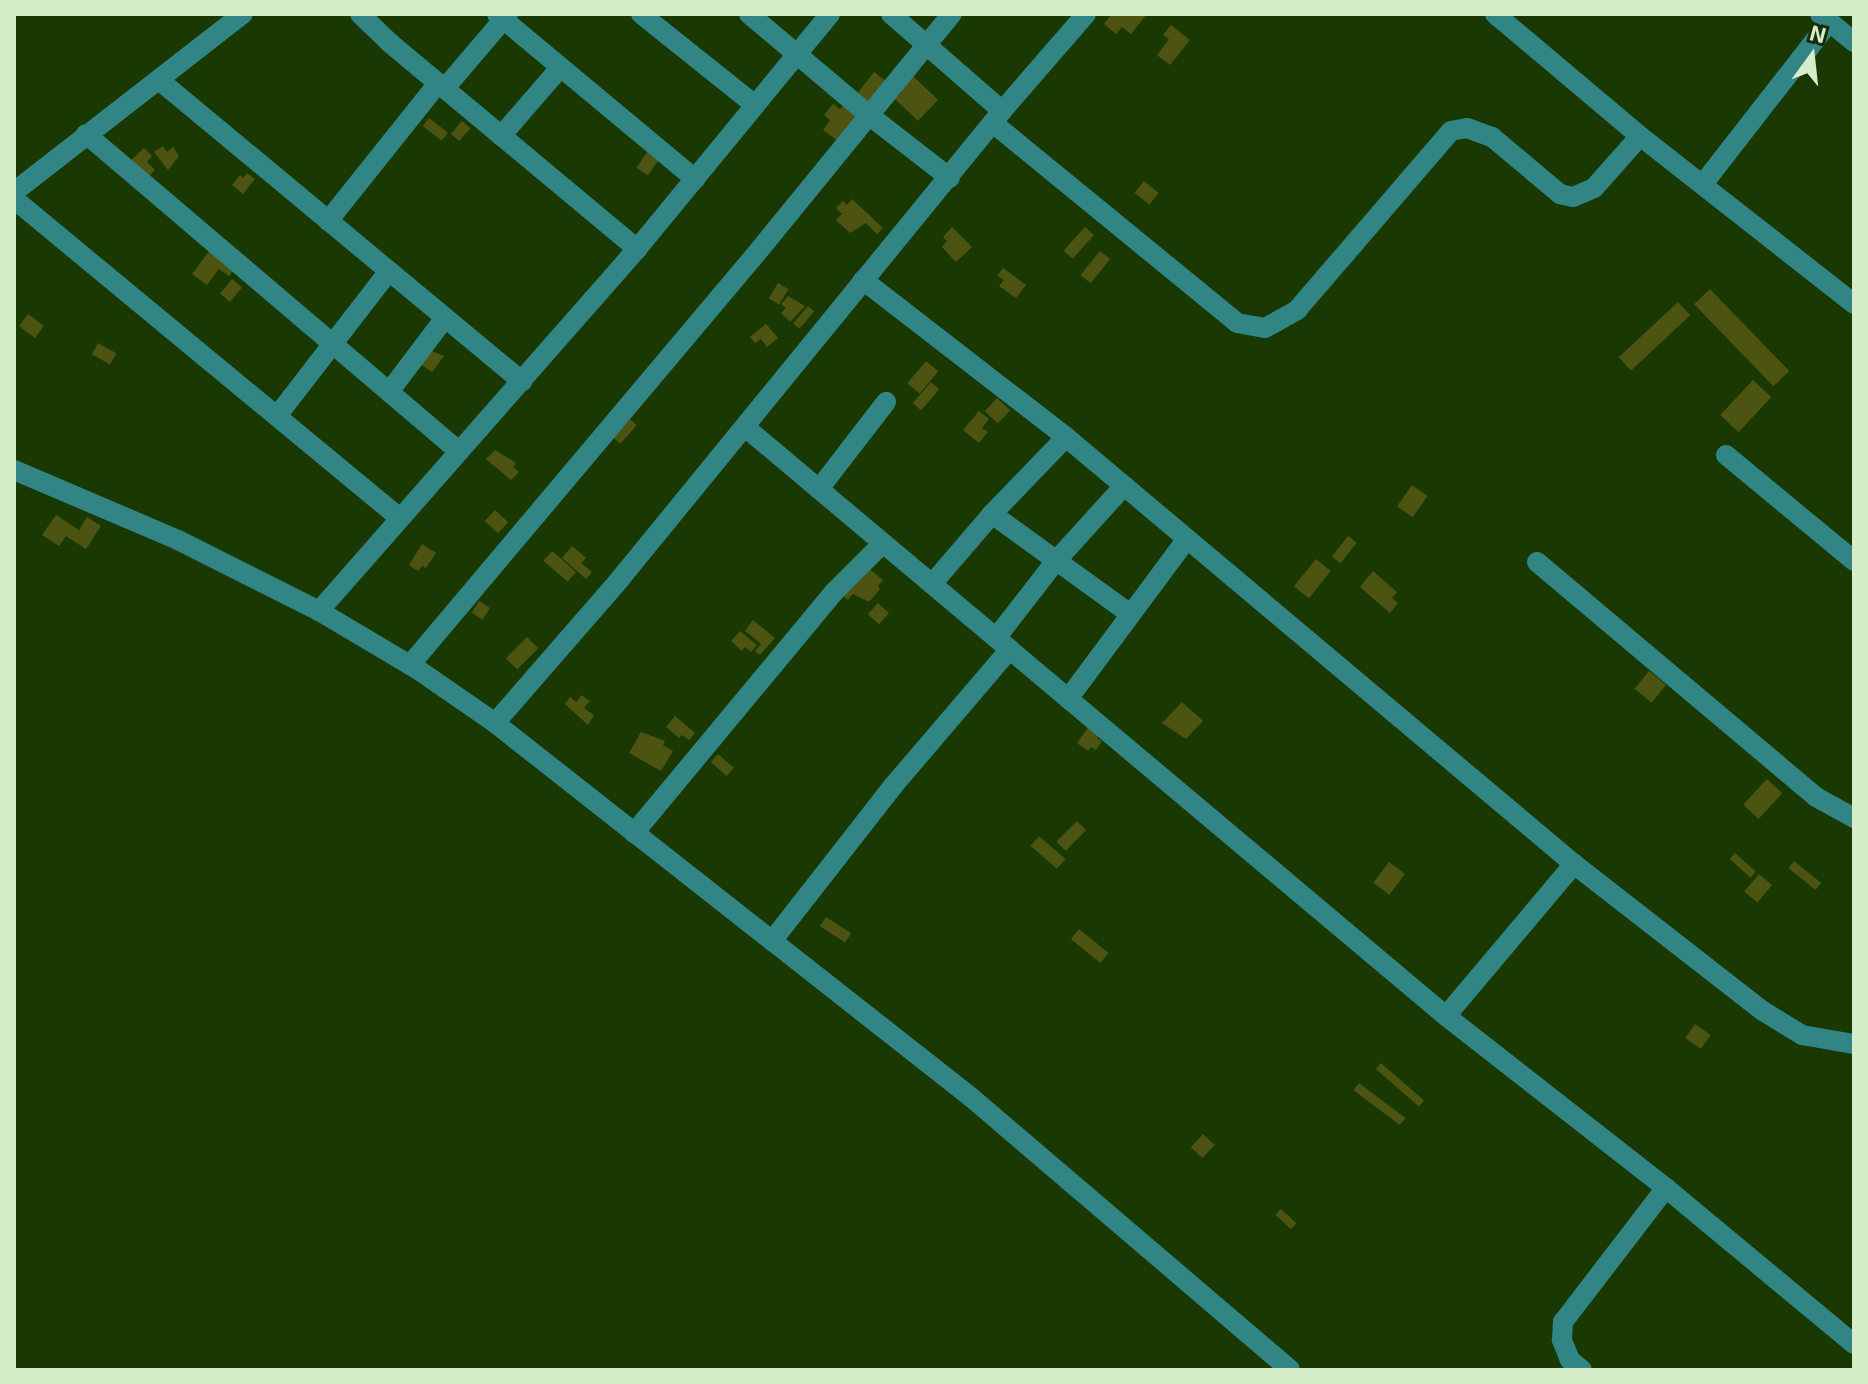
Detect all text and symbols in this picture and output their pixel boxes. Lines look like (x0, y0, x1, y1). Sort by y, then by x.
north arrow (1772, 16, 1852, 96)
text: N (1807, 18, 1829, 47)

